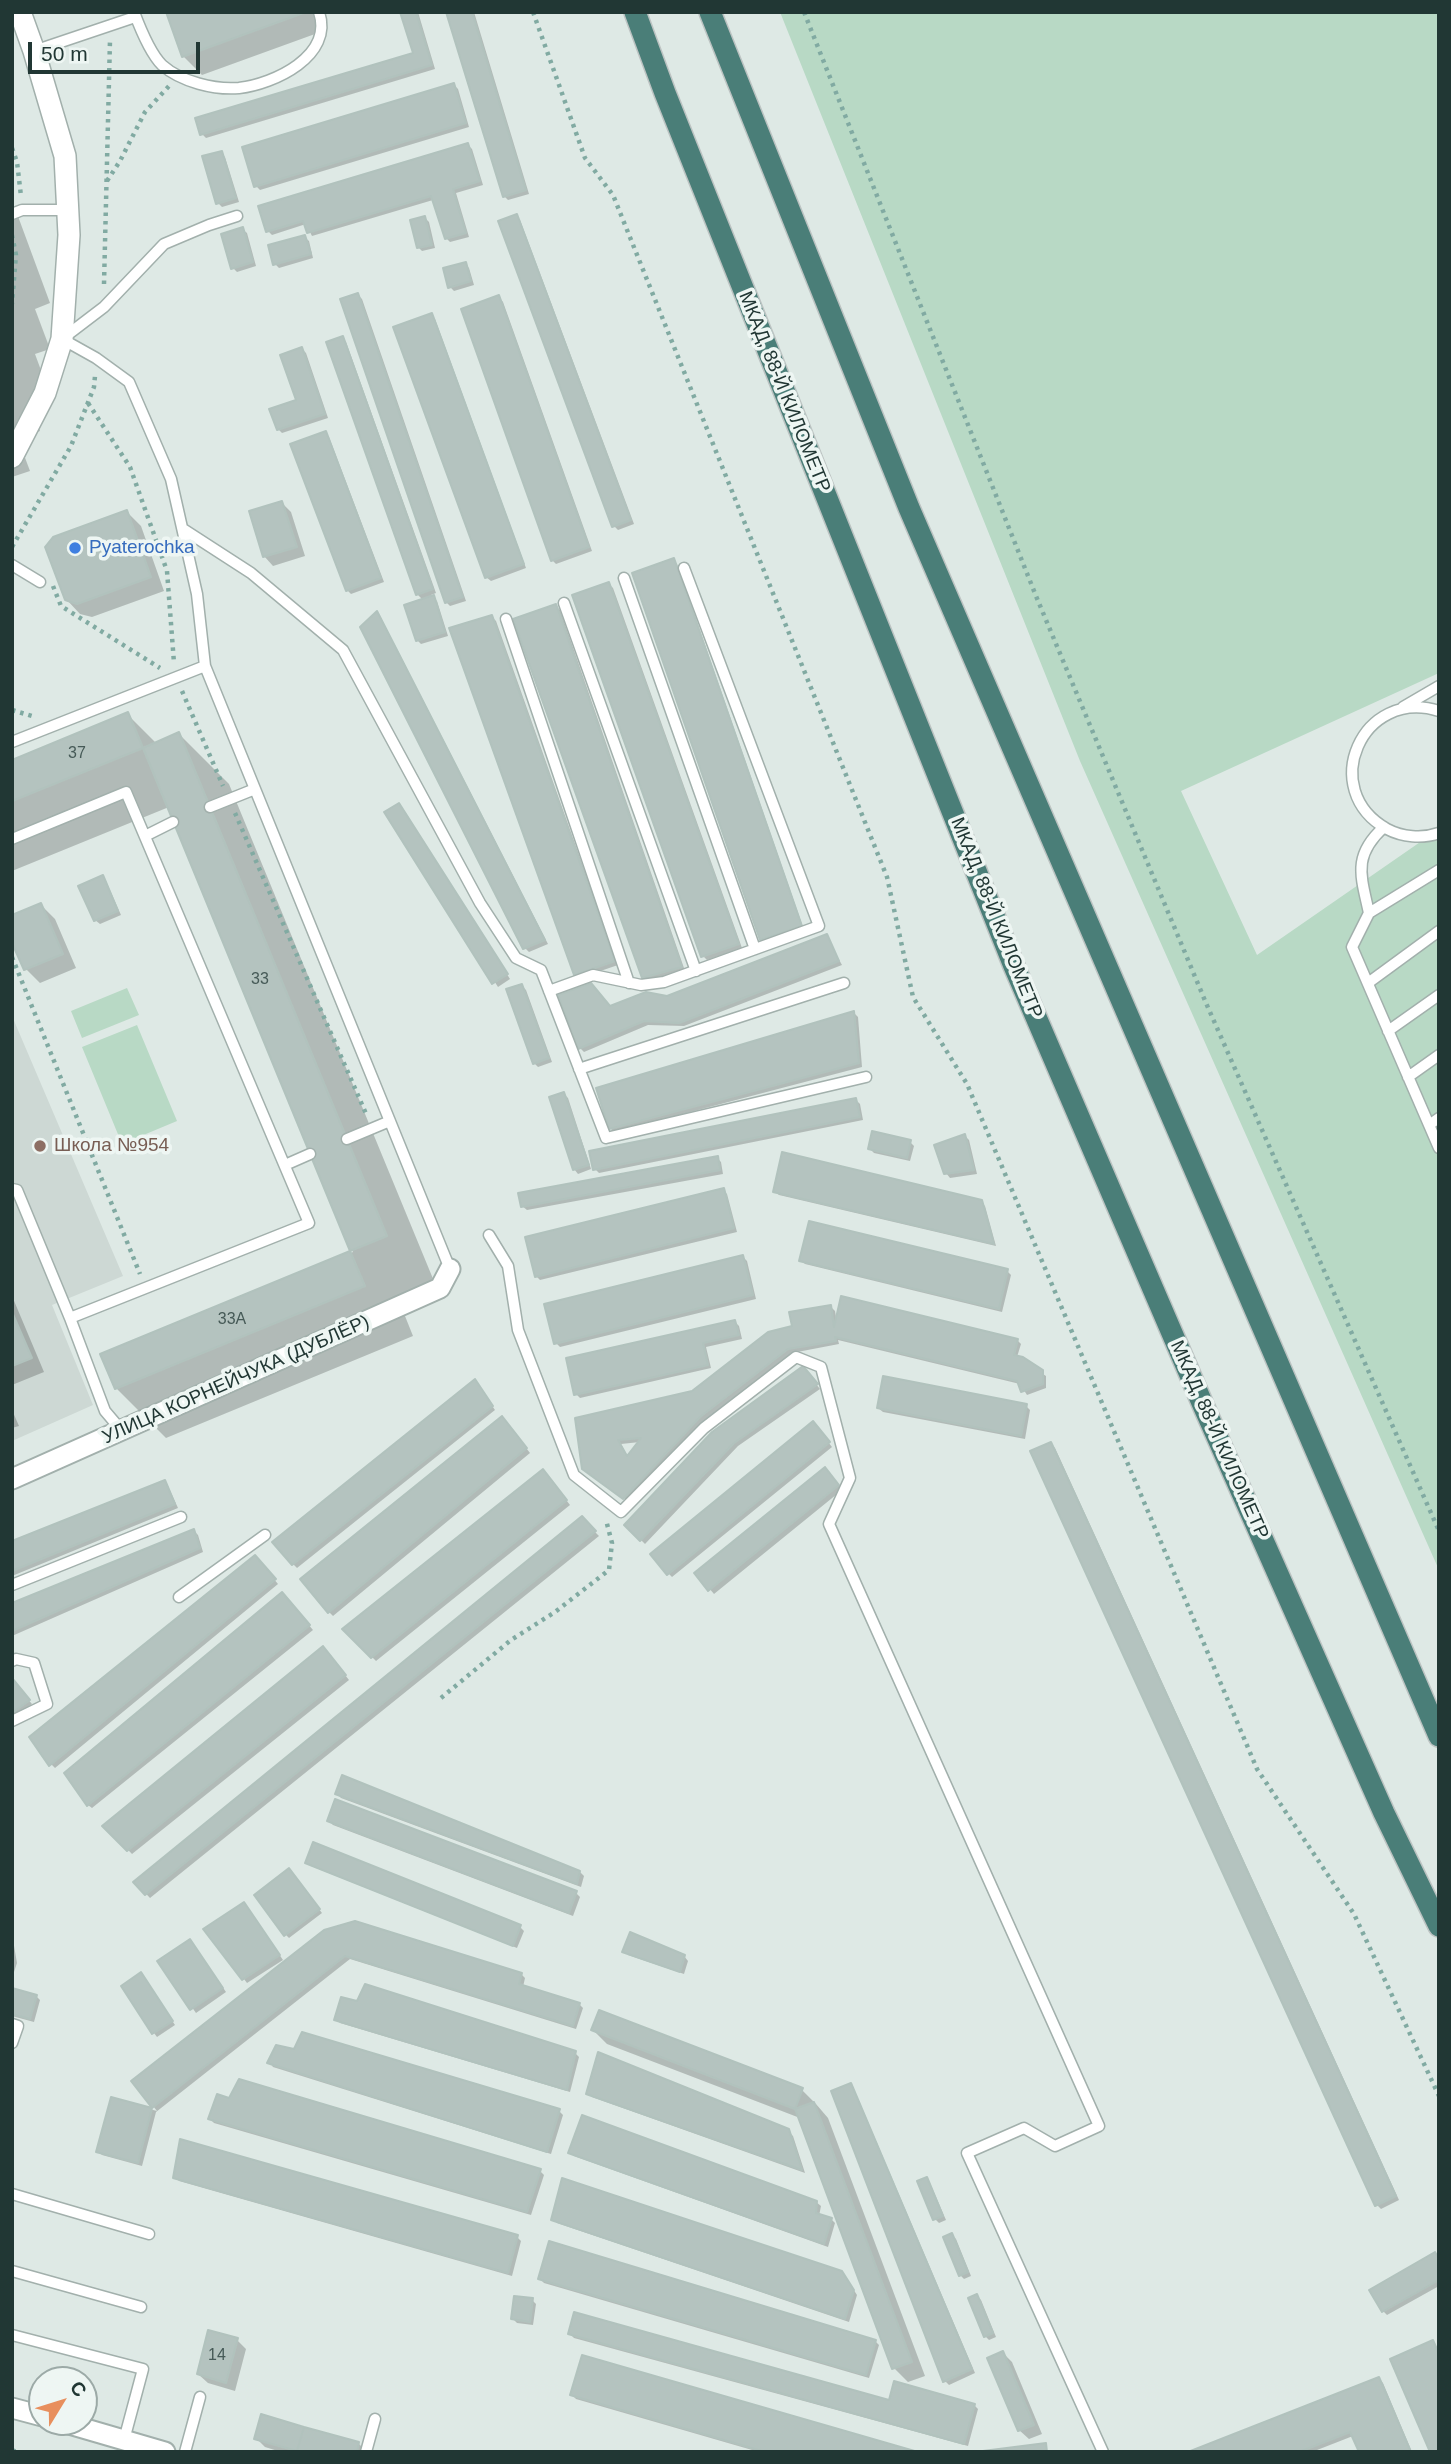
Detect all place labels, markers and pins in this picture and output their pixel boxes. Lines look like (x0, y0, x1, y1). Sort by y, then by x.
place label: Pyaterochka (89, 537, 195, 559)
marker: Pyaterochka (67, 540, 83, 556)
place label: Школа №954 (54, 1135, 169, 1157)
marker: Школа №954 (32, 1138, 48, 1154)

